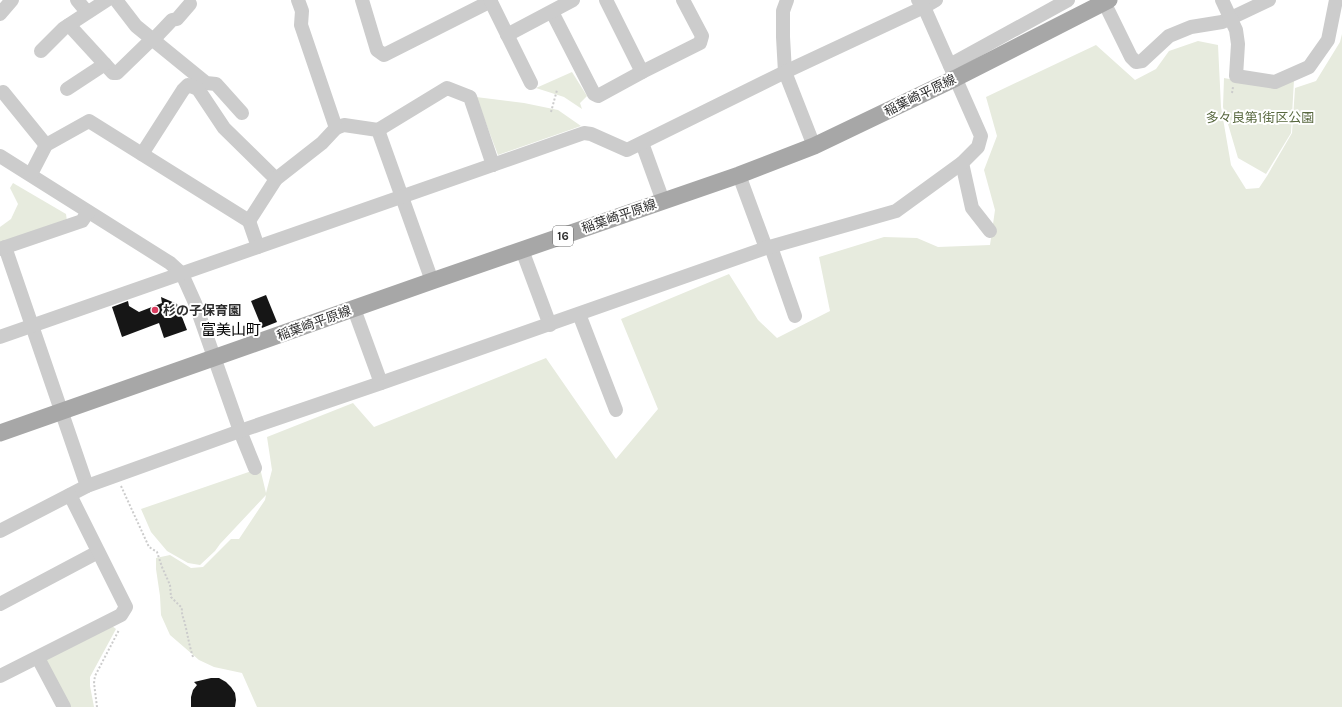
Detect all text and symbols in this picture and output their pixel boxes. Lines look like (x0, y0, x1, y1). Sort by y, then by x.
street label: 稲葉崎平原線 (882, 71, 958, 119)
park label: 多々良第1街区公園 (1206, 110, 1314, 125)
street label: 稲葉崎平原線 (580, 196, 658, 236)
road number: 16 (553, 226, 573, 246)
place label: 杉の子保育園 (163, 303, 241, 318)
street label: 稲葉崎平原線 (275, 303, 353, 343)
marker: 杉の子保育園 (150, 305, 160, 315)
district label: 富美山町 (201, 321, 261, 339)

